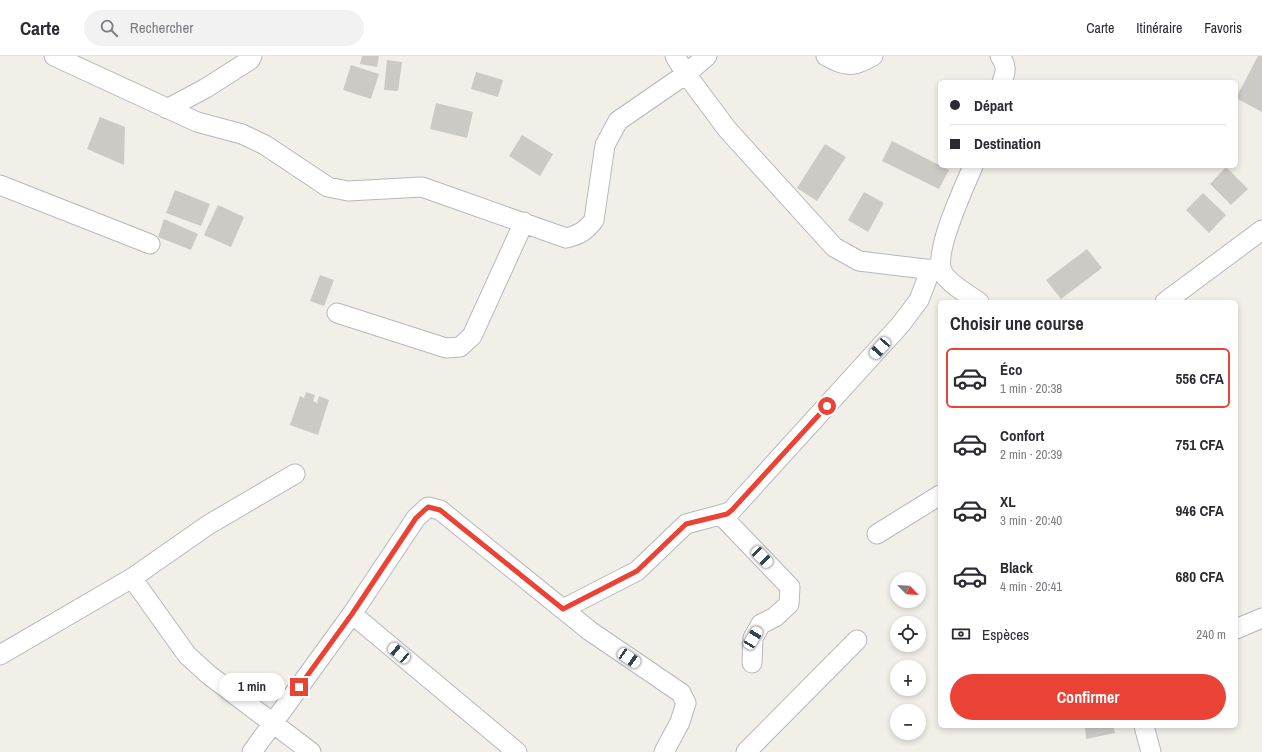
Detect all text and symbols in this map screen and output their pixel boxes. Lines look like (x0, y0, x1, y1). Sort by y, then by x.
search box (84, 10, 364, 46)
text: Carte (20, 15, 60, 41)
icon: search (98, 17, 120, 39)
text: Rechercher (130, 17, 193, 38)
text: Carte (1086, 19, 1114, 37)
text: Itinéraire (1136, 19, 1182, 37)
text: Favoris (1204, 19, 1242, 37)
text: Départ (974, 95, 1013, 116)
text: Destination (974, 133, 1041, 154)
text: Choisir une course (950, 311, 1084, 336)
car (868, 335, 892, 361)
text: Éco (1000, 359, 1023, 380)
icon: car (952, 360, 988, 396)
text: 556 CFA (1175, 368, 1224, 389)
text: 1 min · 20:38 (1000, 380, 1062, 397)
route start (818, 397, 836, 415)
text: Confort (1000, 425, 1044, 446)
icon: car (952, 426, 988, 462)
text: 751 CFA (1175, 434, 1224, 455)
text: 2 min · 20:39 (1000, 446, 1062, 463)
text: XL (1000, 491, 1016, 512)
icon: car (952, 492, 988, 528)
text: 946 CFA (1175, 500, 1224, 521)
text: 3 min · 20:40 (1000, 512, 1062, 529)
car (749, 544, 775, 570)
text: Black (1000, 557, 1033, 578)
icon: car (952, 558, 988, 594)
text: 680 CFA (1175, 566, 1224, 587)
north arrow (890, 572, 926, 608)
map controls (890, 572, 926, 740)
text: 4 min · 20:41 (1000, 578, 1062, 595)
button: locate (890, 616, 926, 652)
icon: cash (950, 623, 972, 645)
text: Espèces (982, 624, 1029, 645)
car (742, 625, 764, 651)
text: 240 m (1196, 626, 1226, 643)
car (386, 641, 412, 665)
car (616, 646, 642, 670)
button: + (890, 660, 926, 696)
callout: 1 min (219, 673, 285, 701)
button: Confirmer (950, 674, 1226, 720)
text: 1 min (238, 678, 266, 695)
route end (290, 678, 308, 696)
button: − (890, 704, 926, 740)

